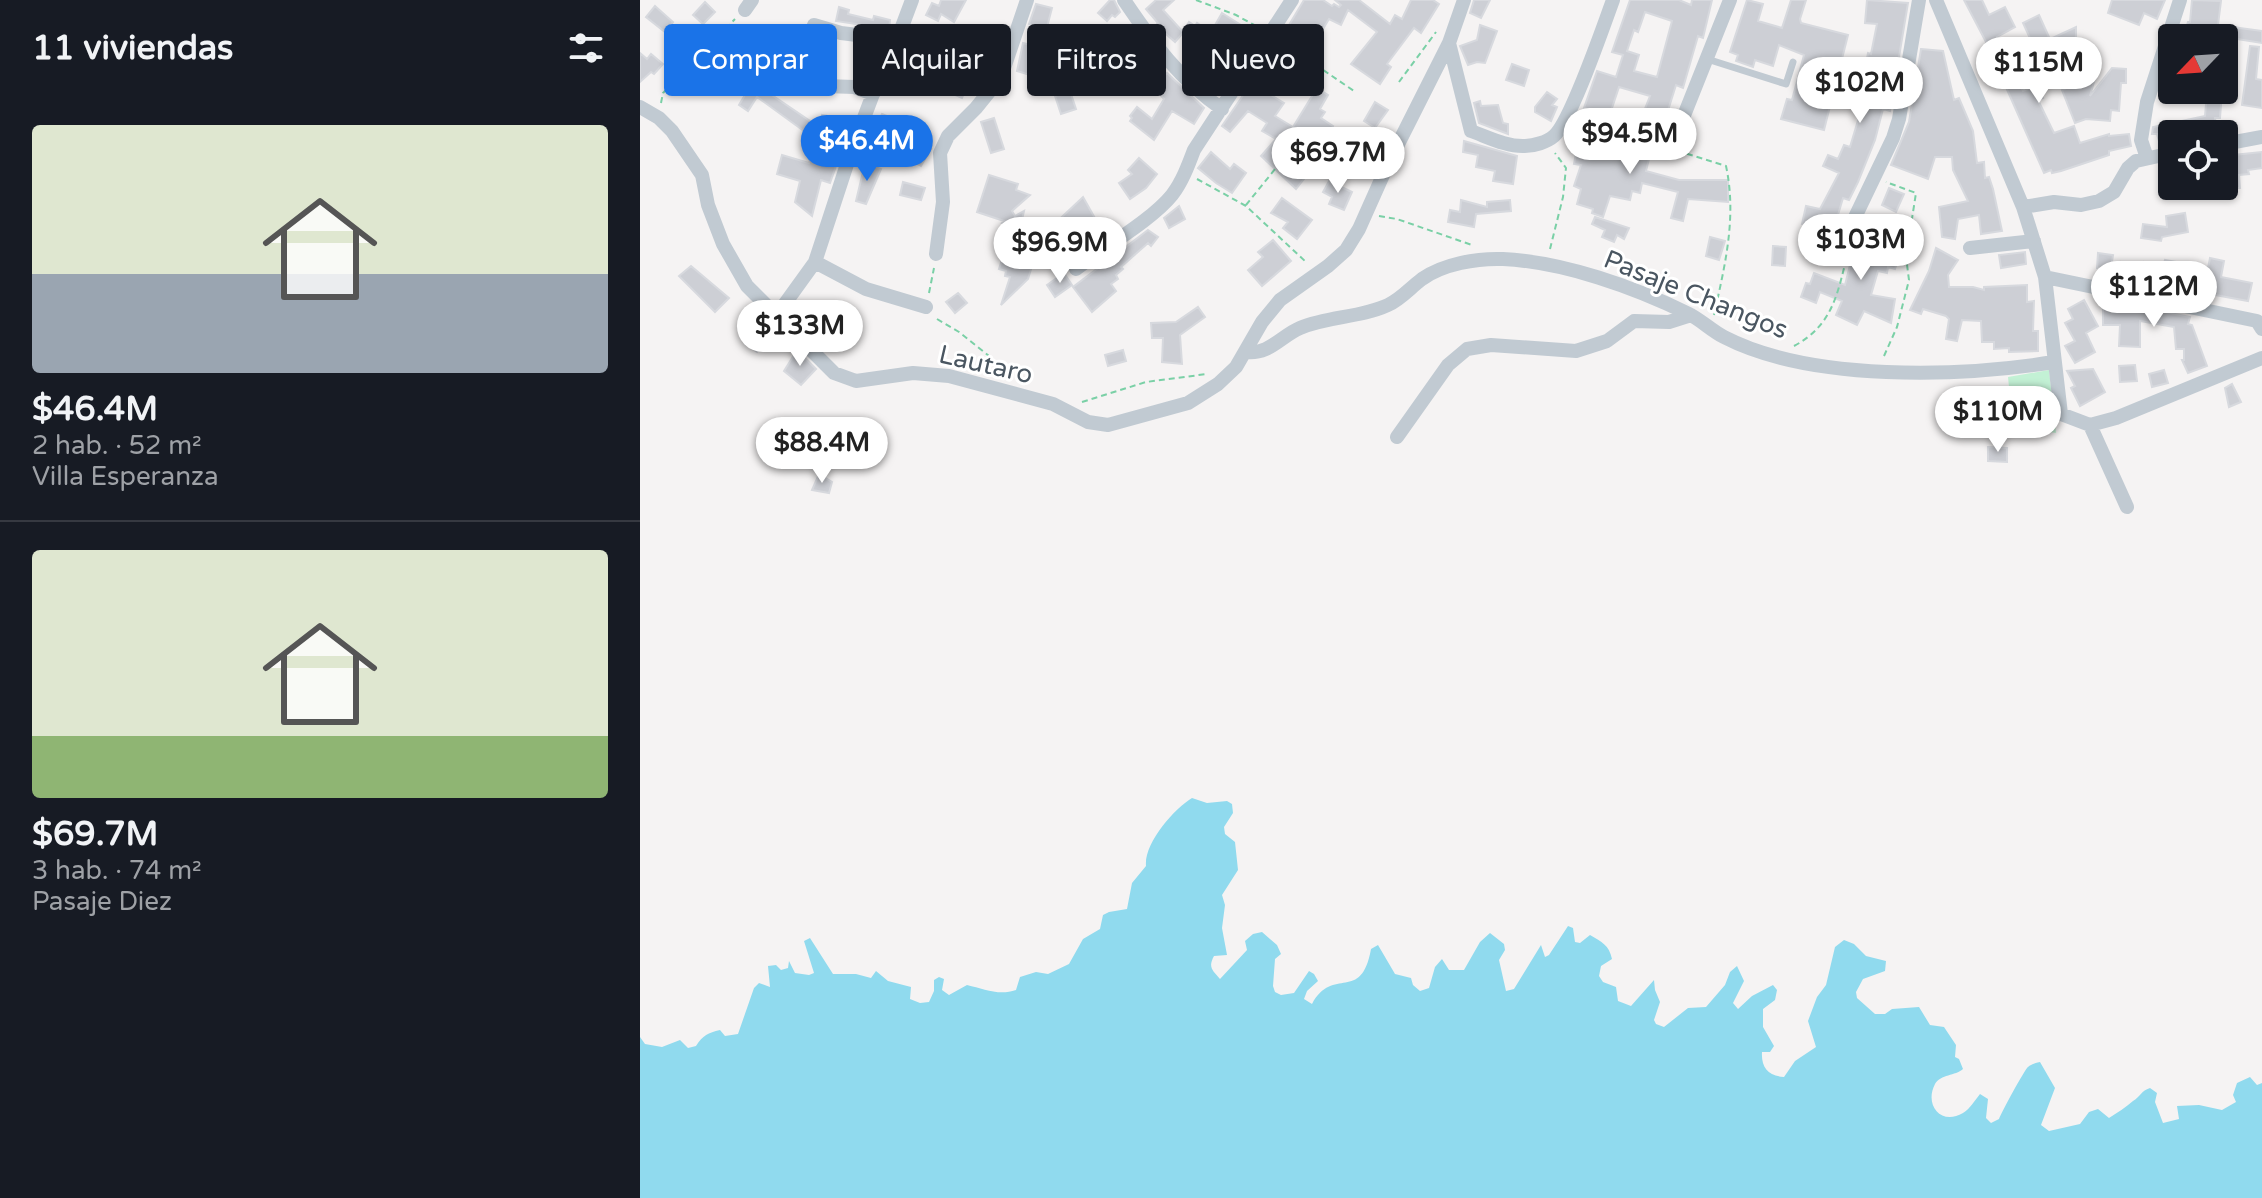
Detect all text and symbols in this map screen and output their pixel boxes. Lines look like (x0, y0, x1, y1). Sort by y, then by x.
chip: Comprar (664, 24, 837, 96)
chip: Alquilar (853, 24, 1011, 96)
chip: Filtros (1027, 24, 1166, 96)
chip: Nuevo (1182, 24, 1324, 96)
north arrow (2158, 24, 2238, 104)
map controls (2158, 24, 2238, 200)
icon: filters (564, 26, 608, 70)
text: 11 viviendas (32, 28, 233, 69)
pin: $115M (1983, 37, 2095, 105)
text: $115M (1994, 47, 2084, 78)
pin: $102M (1804, 57, 1916, 125)
text: $102M (1815, 67, 1905, 98)
pin: $94.5M (1565, 108, 1695, 176)
pin: $46.4M (802, 115, 932, 183)
text: $94.5M (1582, 118, 1678, 149)
button: locate (2158, 120, 2238, 200)
text: $46.4M (819, 125, 915, 156)
pin: $69.7M (1273, 127, 1403, 195)
text: $69.7M (1290, 137, 1386, 168)
icon: home (248, 177, 392, 321)
pin: $103M (1805, 214, 1917, 282)
pin: $96.9M (995, 217, 1125, 285)
text: $103M (1816, 224, 1906, 255)
text: $96.9M (1012, 227, 1108, 258)
street label: Pasaje Changos (1599, 243, 1792, 345)
pin: $112M (2098, 261, 2210, 329)
text: $112M (2109, 271, 2199, 302)
pin: $133M (744, 300, 856, 368)
text: $133M (755, 310, 845, 341)
street label: Lautaro (936, 339, 1036, 390)
pin: $110M (1942, 386, 2054, 454)
text: $46.4M (32, 389, 158, 430)
text: $110M (1953, 396, 2043, 427)
pin: $88.4M (757, 417, 887, 485)
text: $88.4M (774, 427, 870, 458)
text: 2 hab. · 52 m² (32, 430, 202, 461)
text: Villa Esperanza (32, 461, 219, 492)
icon: home (248, 602, 392, 746)
text: $69.7M (32, 814, 158, 855)
text: 3 hab. · 74 m² (32, 855, 202, 886)
text: Pasaje Diez (32, 886, 172, 917)

